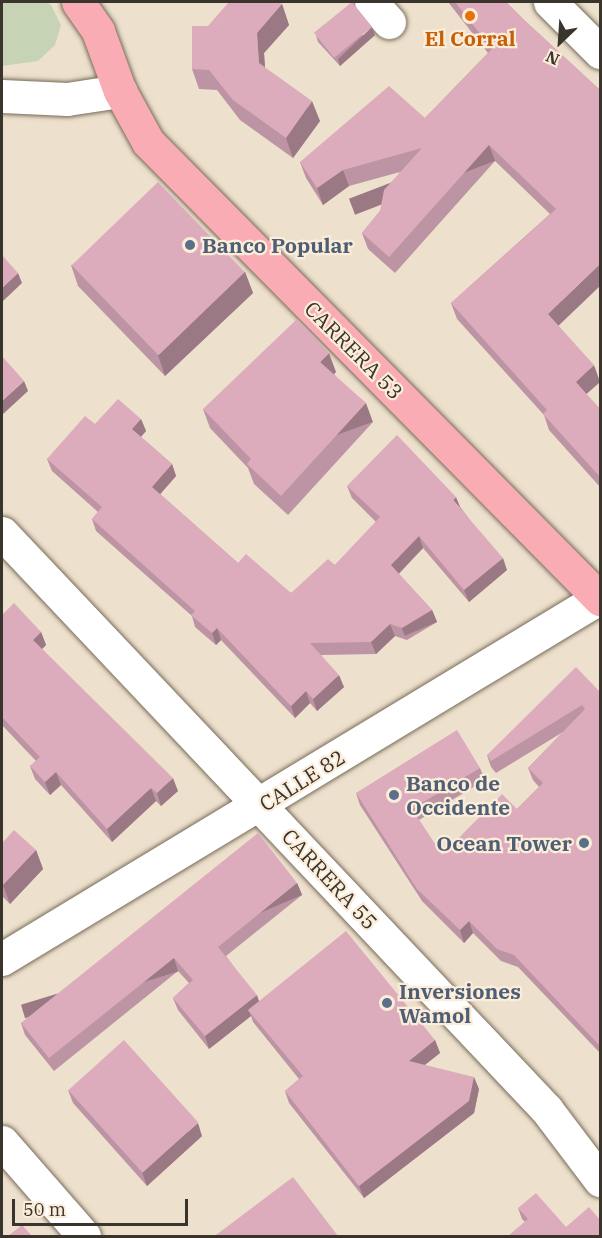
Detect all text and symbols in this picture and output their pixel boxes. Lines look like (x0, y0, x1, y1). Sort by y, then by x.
marker: El Corral (463, 9, 477, 23)
north arrow (530, 12, 590, 72)
place label: El Corral (424, 25, 516, 51)
text: N (542, 47, 562, 70)
place label: Banco Popular (202, 232, 353, 258)
marker: Banco Popular (183, 238, 197, 252)
street label: CARRERA 53 (300, 296, 408, 404)
street label: CALLE 82 (255, 744, 349, 816)
place label: Banco de Occidente (406, 770, 510, 820)
marker: Banco de Occidente (387, 788, 401, 802)
street label: CARRERA 55 (277, 824, 383, 934)
place label: Ocean Tower (436, 830, 572, 856)
marker: Ocean Tower (577, 836, 591, 850)
place label: Inversiones Wamol (399, 978, 521, 1028)
marker: Inversiones Wamol (380, 996, 394, 1010)
scale bar (15, 1187, 190, 1225)
text: 50 m (23, 1198, 66, 1221)

